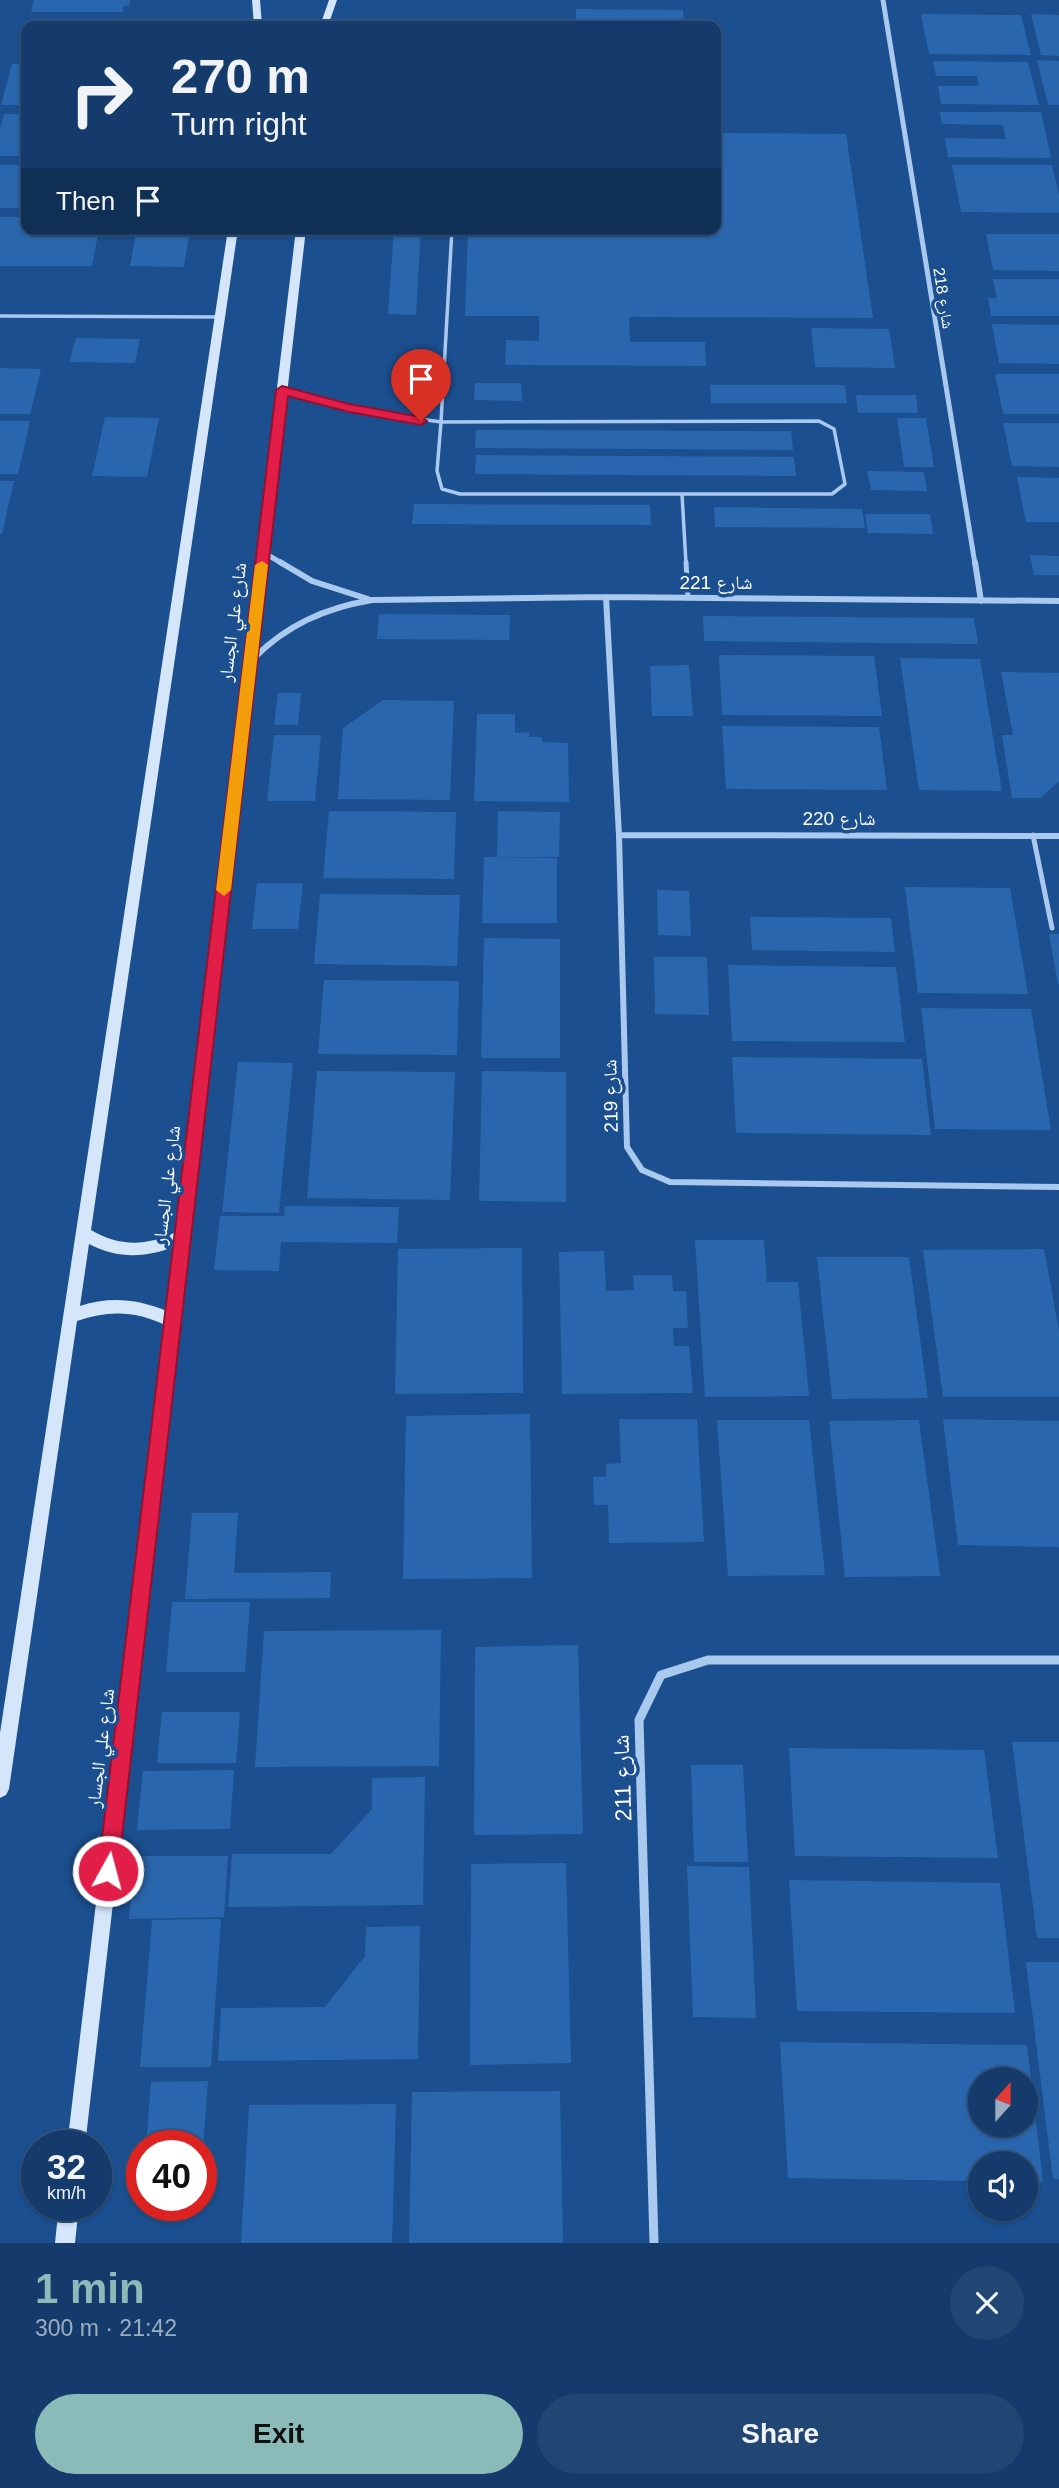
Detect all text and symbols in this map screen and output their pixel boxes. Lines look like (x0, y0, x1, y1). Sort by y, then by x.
icon: right (56, 49, 147, 140)
text: 270 m (171, 49, 310, 103)
text: Turn right (171, 106, 307, 142)
icon: arrive (129, 182, 167, 220)
text: Then (56, 186, 115, 216)
street label: شارع 218 (928, 266, 957, 330)
pin (391, 349, 451, 421)
icon: arrive (402, 360, 440, 398)
street label: شارع علي الجسار (215, 561, 255, 684)
street label: شارع 221 (679, 572, 753, 594)
street label: شارع 220 (802, 808, 876, 830)
street label: شارع 219 (599, 1059, 623, 1133)
street label: شارع علي الجسار (149, 1124, 189, 1247)
street label: شارع علي الجسار (83, 1687, 123, 1810)
street label: شارع 211 (607, 1734, 639, 1822)
position arrow (71, 1834, 145, 1908)
north arrow (968, 2067, 1038, 2137)
map controls (968, 2067, 1038, 2221)
speed limit sign: 40 (126, 2130, 217, 2221)
text: 32 (47, 2147, 86, 2186)
button: sound (968, 2151, 1038, 2221)
text: km/h (47, 2183, 86, 2203)
text: 1 min (35, 2265, 145, 2312)
button: close (950, 2266, 1024, 2340)
text: 300 m · 21:42 (35, 2315, 177, 2341)
button: Exit (35, 2394, 523, 2474)
button: Share (537, 2394, 1024, 2474)

